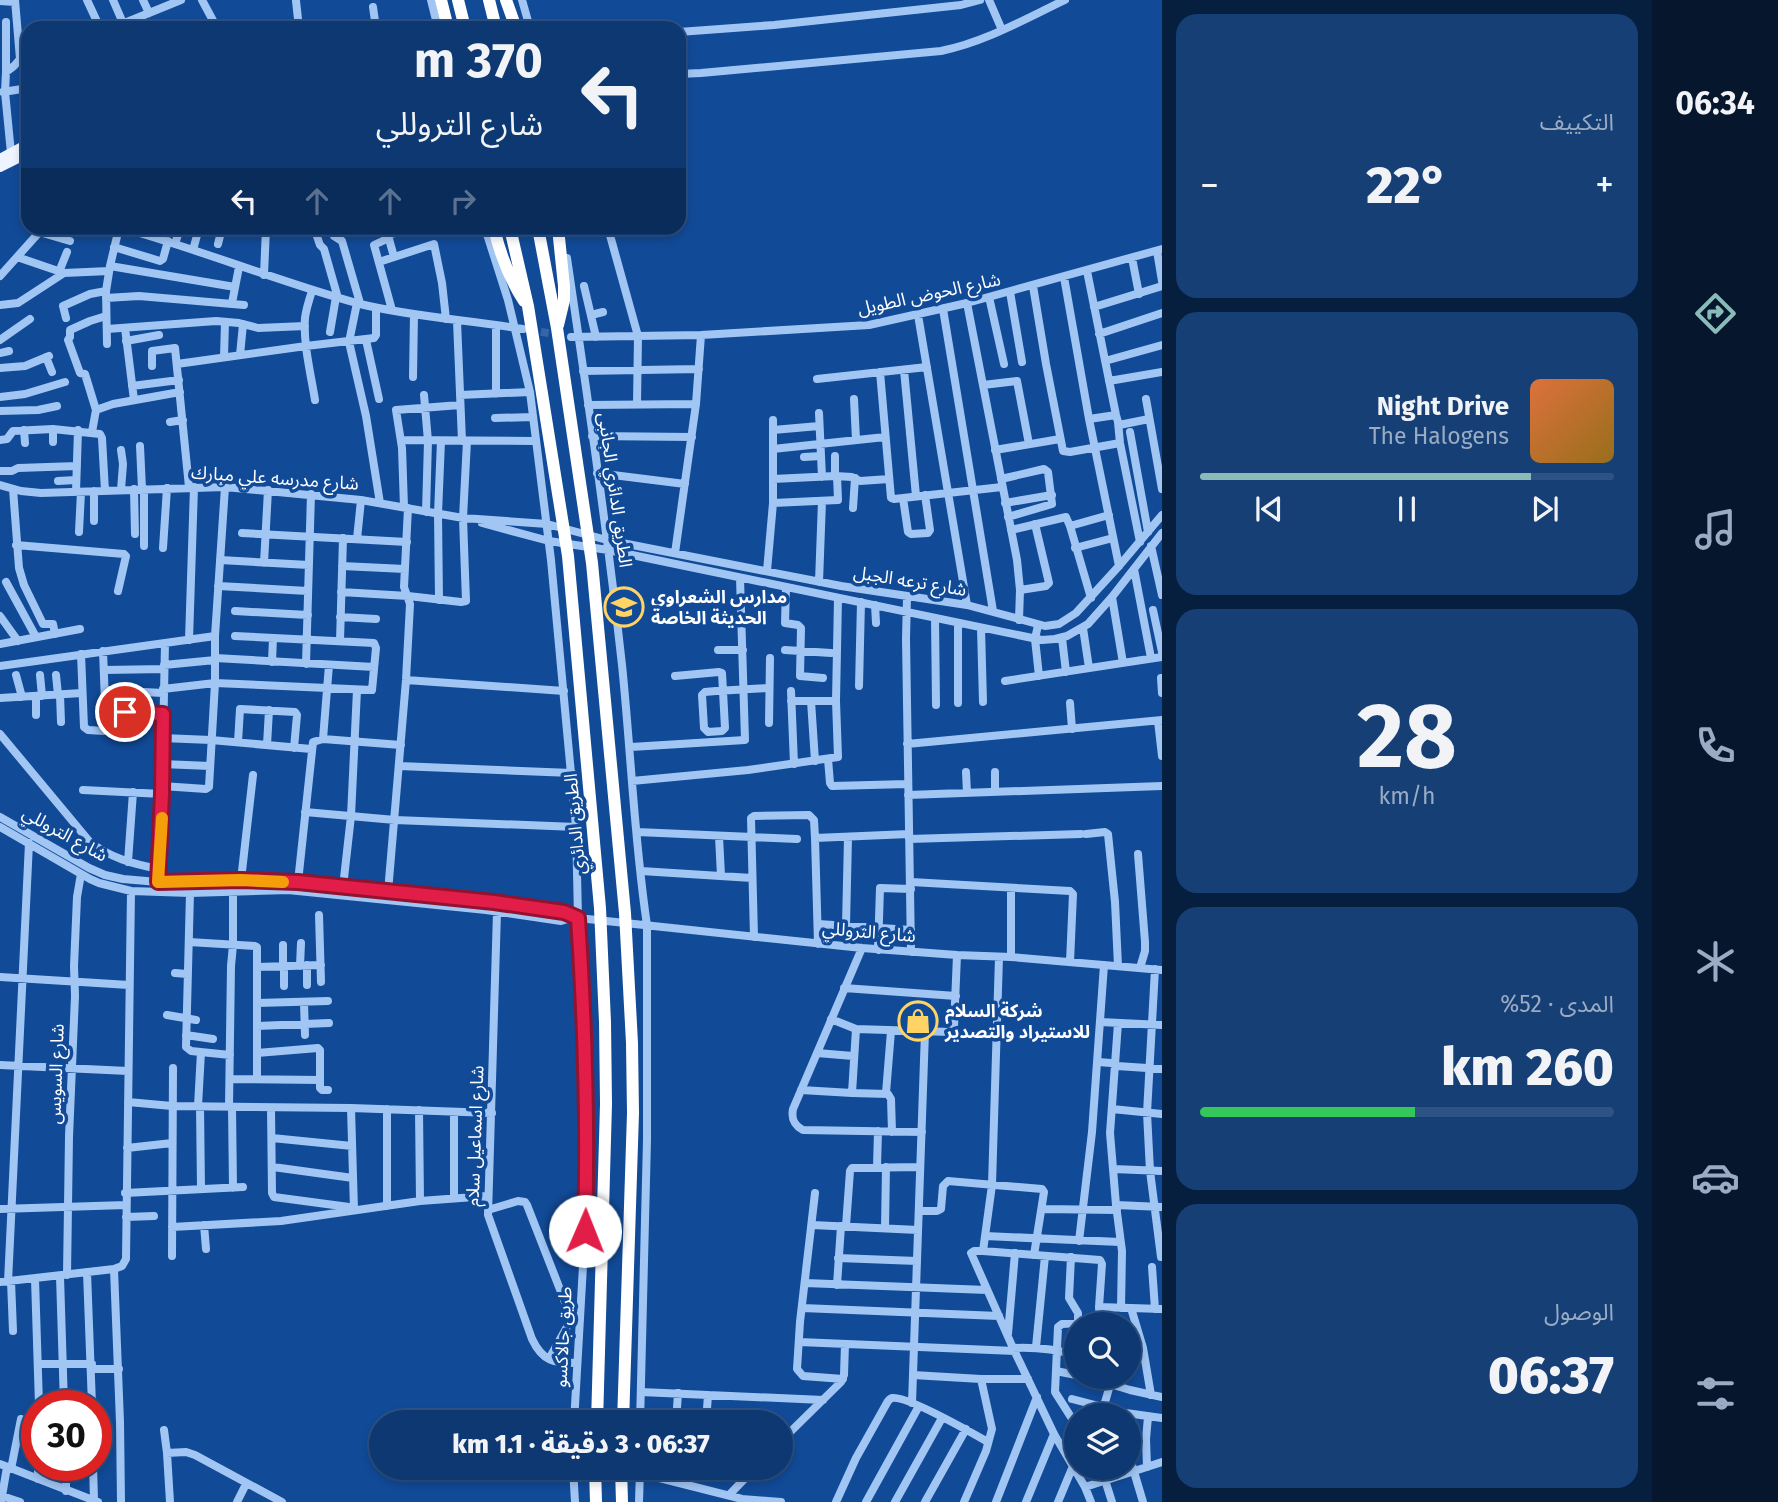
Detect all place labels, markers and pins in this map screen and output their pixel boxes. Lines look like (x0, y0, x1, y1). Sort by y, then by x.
school or university icon: مدارس الشعراوي الحديثة الخاصة (603, 586, 645, 628)
place label: مدارس الشعراوي الحديثة الخاصة (651, 586, 787, 629)
pin (95, 682, 155, 742)
shop icon: شركة السلام للاستيراد والتصدير (897, 1000, 939, 1042)
place label: شركة السلام للاستيراد والتصدير (944, 1000, 1090, 1043)

